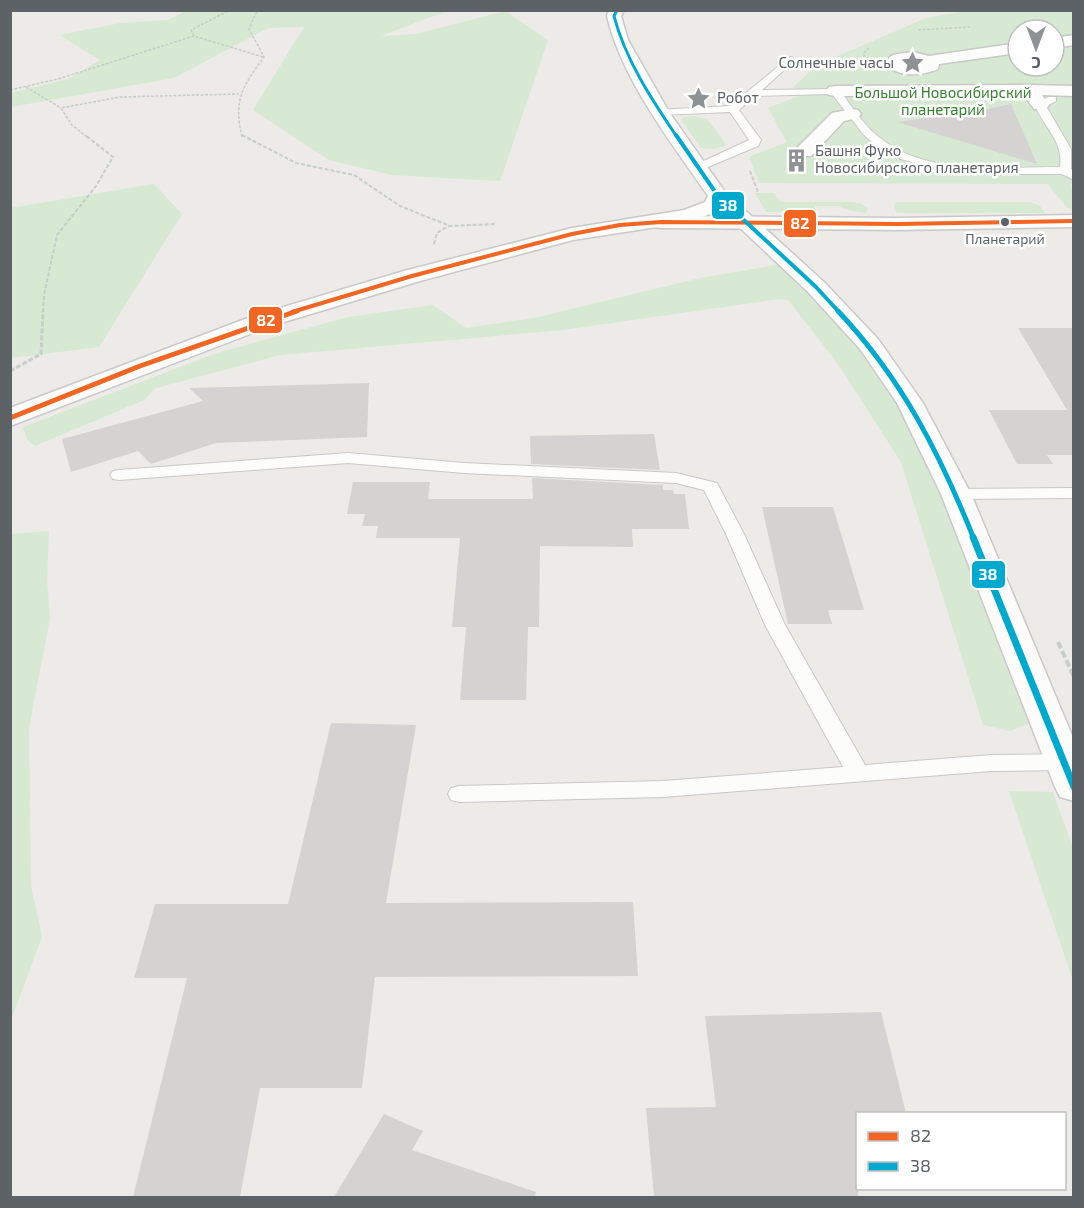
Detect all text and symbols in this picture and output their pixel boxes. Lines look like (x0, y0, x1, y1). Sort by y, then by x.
north arrow (1006, 18, 1066, 78)
place icon: Солнечные часы (899, 50, 925, 76)
place label: Солнечные часы (778, 53, 894, 71)
text: С (1031, 54, 1041, 73)
park label: Большой Новосибирский планетарий (854, 83, 1032, 118)
place icon: Робот (686, 85, 712, 111)
place label: Робот (717, 88, 759, 106)
place label: Башня Фуко Новосибирского планетария (815, 141, 1019, 176)
building icon: Башня Фуко Новосибирского планетария (784, 147, 810, 173)
line badge: 38 (711, 191, 745, 220)
text: 38 (718, 195, 738, 214)
line badge: 82 (783, 209, 817, 238)
text: 82 (790, 213, 810, 232)
marker: Планетарий (999, 216, 1011, 228)
place label: Планетарий (965, 230, 1045, 247)
line badge: 82 (248, 306, 283, 334)
text: 82 (256, 310, 276, 329)
line badge: 38 (971, 560, 1006, 589)
text: 38 (978, 564, 998, 583)
legend (856, 1112, 1066, 1190)
text: 82 (910, 1124, 931, 1146)
text: 38 (910, 1154, 931, 1176)

